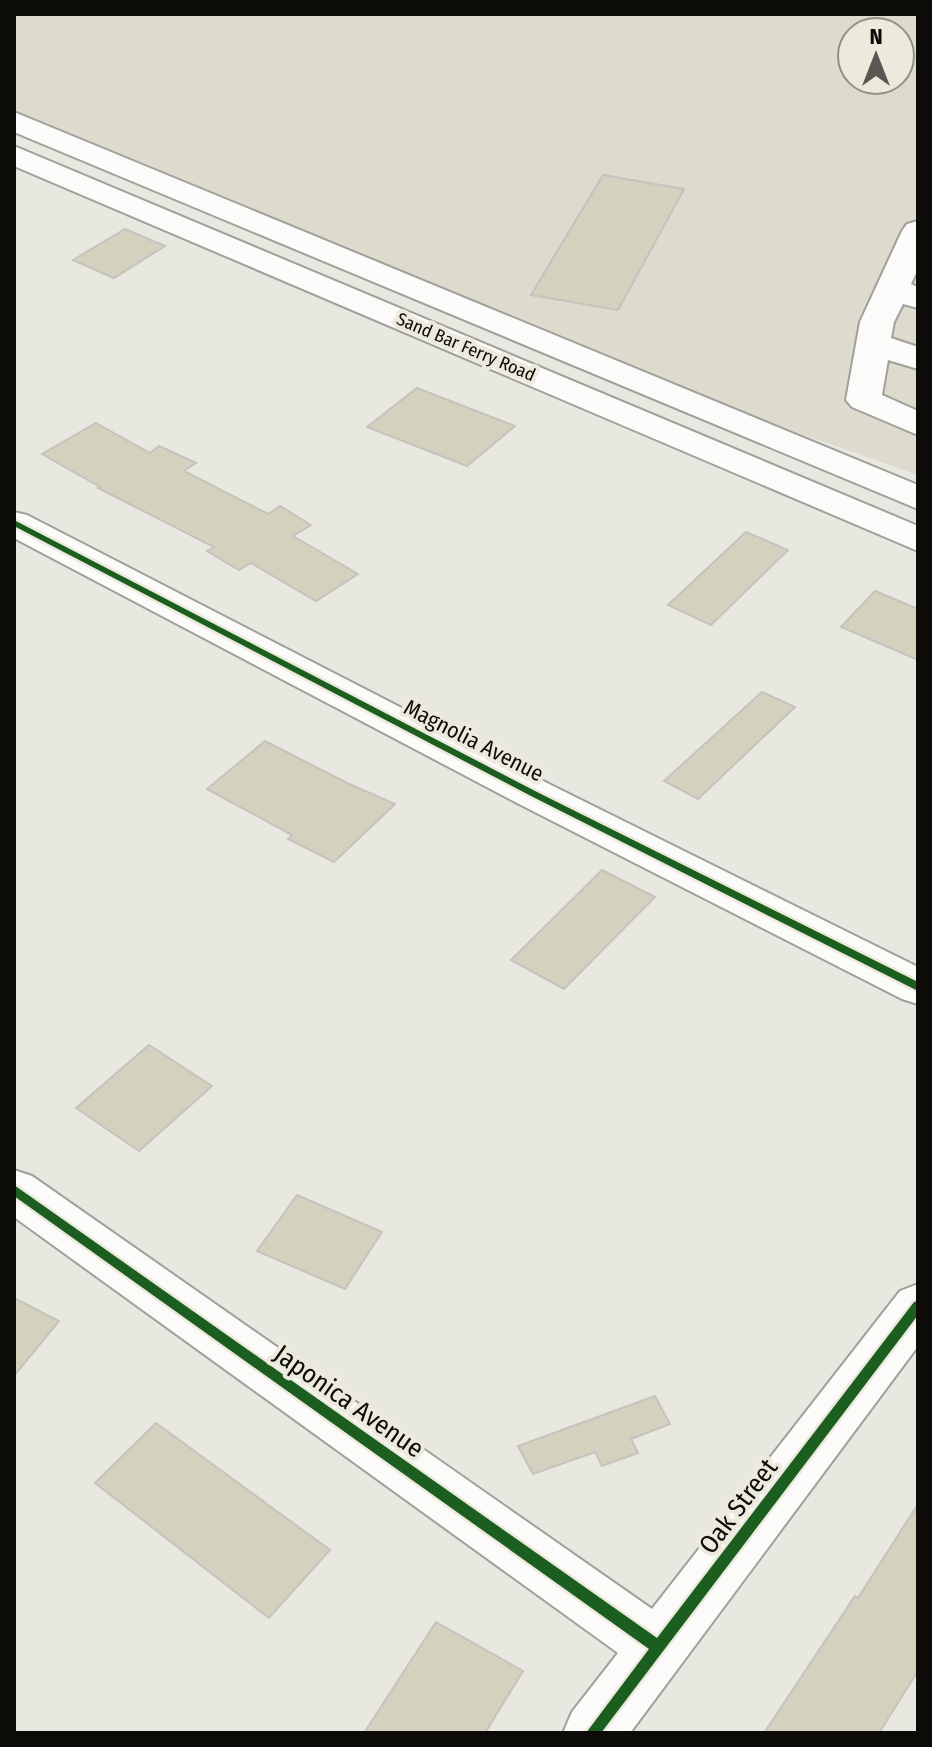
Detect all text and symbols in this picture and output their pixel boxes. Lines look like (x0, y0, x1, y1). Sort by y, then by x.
north arrow (836, 16, 916, 96)
text: N (869, 23, 883, 50)
street label: Sand Bar Ferry Road (393, 308, 539, 386)
street label: Magnolia Avenue (399, 694, 548, 787)
street label: Japonica Avenue (268, 1338, 429, 1464)
street label: Oak Street (693, 1452, 784, 1560)

